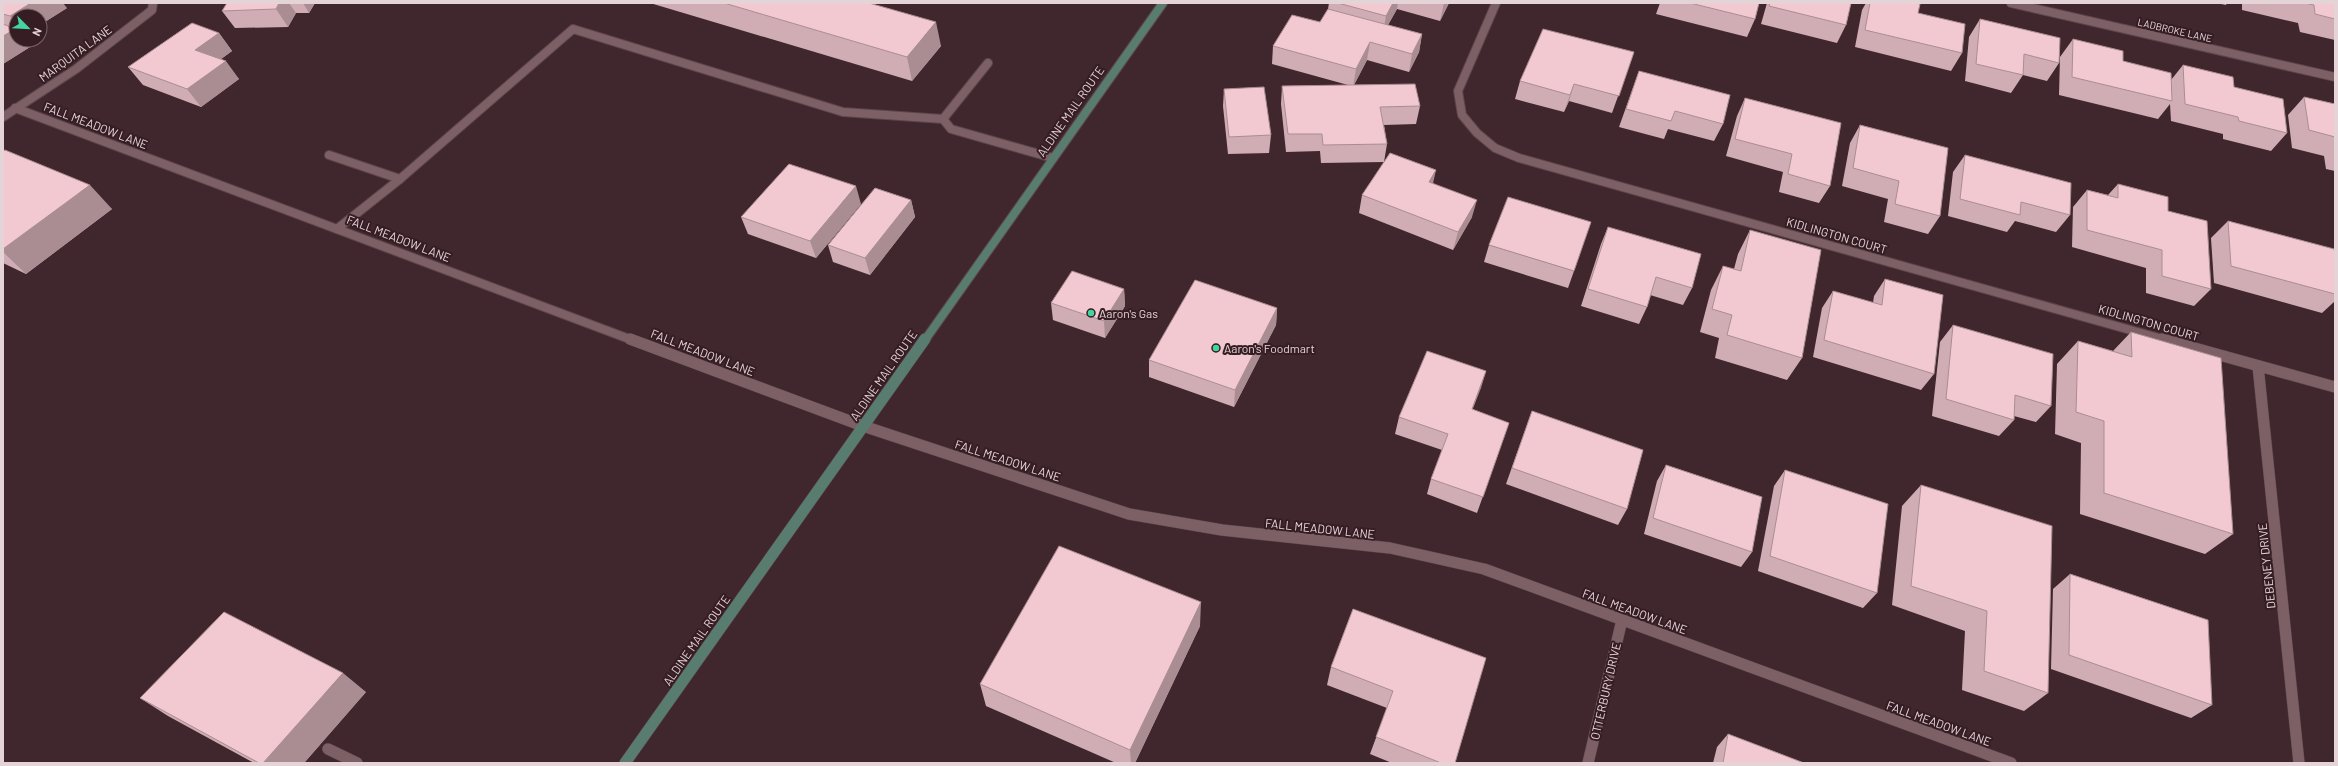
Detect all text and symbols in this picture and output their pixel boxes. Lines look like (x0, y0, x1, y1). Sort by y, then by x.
north arrow (8, 8, 48, 48)
street label: LADBROKE LANE (2137, 16, 2213, 44)
street label: MARQUITA LANE (36, 22, 114, 84)
street label: ALDINE MAIL ROUTE (1034, 63, 1106, 159)
street label: FALL MEADOW LANE (42, 99, 150, 151)
street label: FALL MEADOW LANE (345, 212, 453, 264)
street label: KIDLINGTON COURT (1785, 214, 1889, 256)
street label: KIDLINGTON COURT (2097, 301, 2201, 343)
place label: Aaron's Gas (1099, 306, 1158, 320)
marker: Aaron's Gas (1086, 308, 1096, 318)
street label: FALL MEADOW LANE (649, 326, 757, 378)
street label: ALDINE MAIL ROUTE (847, 327, 919, 423)
place label: Aaron's Foodmart (1224, 341, 1315, 355)
marker: Aaron's Foodmart (1211, 343, 1221, 353)
street label: FALL MEADOW LANE (953, 436, 1063, 484)
street label: FALL MEADOW LANE (1264, 515, 1376, 541)
street label: DEBENEY DRIVE (2255, 523, 2277, 609)
street label: FALL MEADOW LANE (1581, 586, 1689, 636)
street label: ALDINE MAIL ROUTE (660, 592, 732, 688)
street label: OTTERBURY DRIVE (1587, 641, 1623, 741)
street label: FALL MEADOW LANE (1885, 698, 1993, 748)

